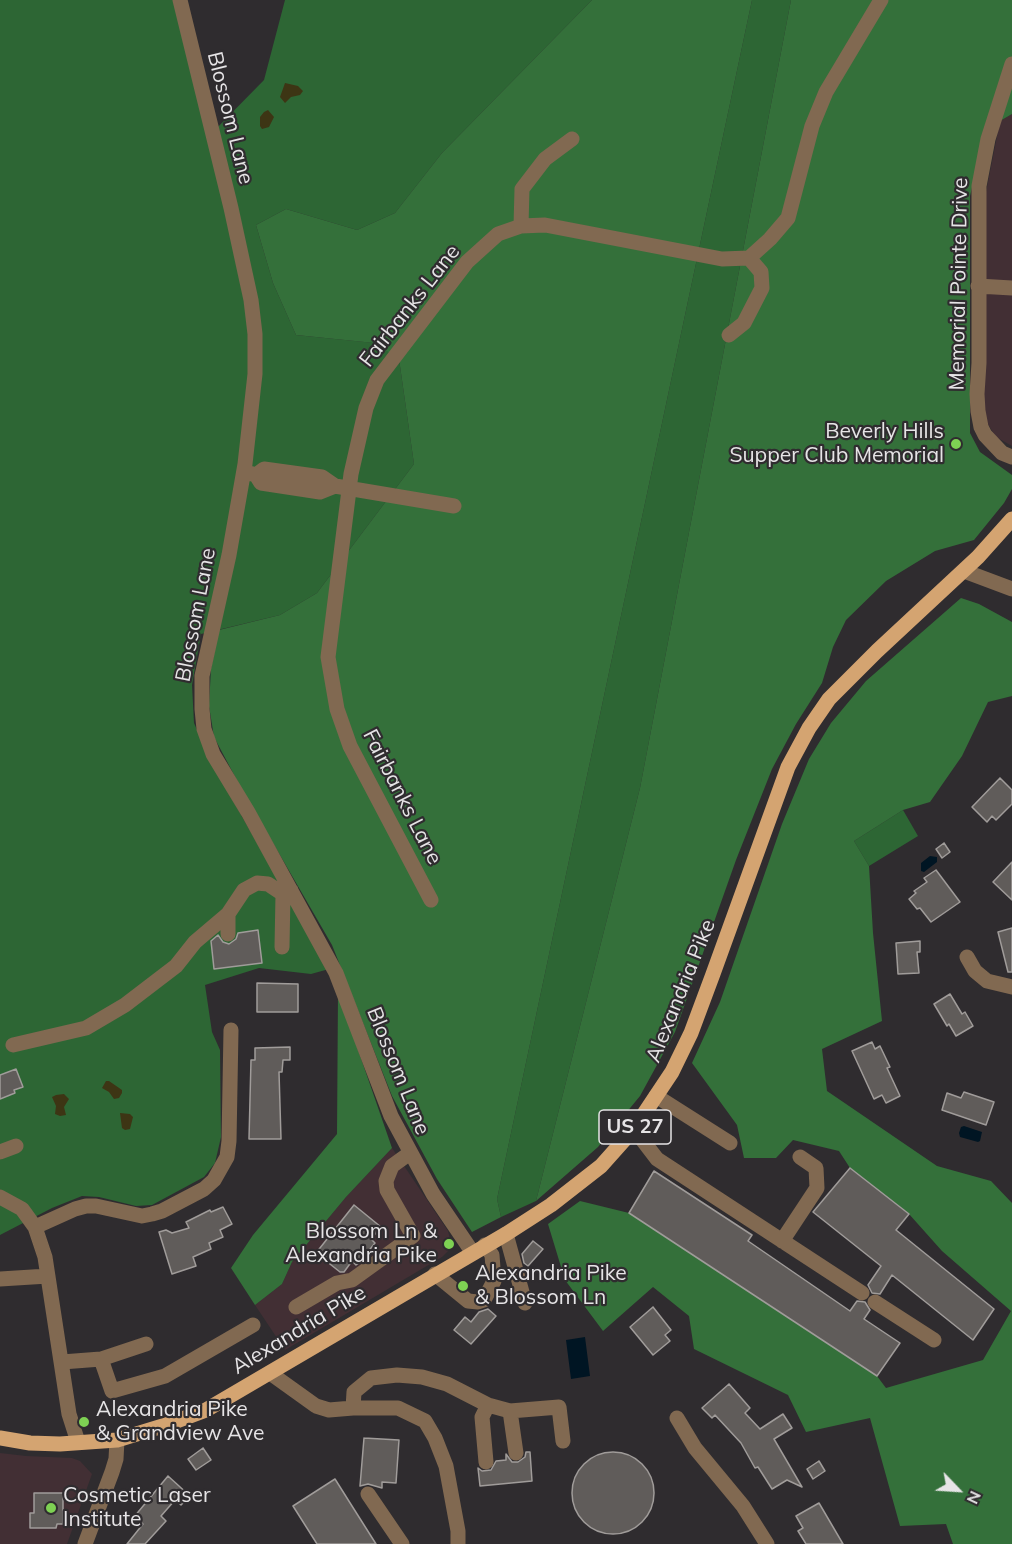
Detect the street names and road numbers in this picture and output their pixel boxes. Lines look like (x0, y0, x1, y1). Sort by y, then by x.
street label: Blossom Lane (201, 49, 259, 187)
street label: Memorial Pointe Drive (945, 177, 973, 391)
street label: Fairbanks Lane (354, 240, 466, 372)
street label: Blossom Lane (171, 546, 221, 684)
street label: Fairbanks Lane (357, 725, 447, 869)
street label: Alexandria Pike (641, 916, 721, 1066)
street label: Blossom Lane (361, 1003, 435, 1139)
road number: US 27 (599, 1110, 671, 1144)
street label: Alexandria Pike (227, 1280, 371, 1380)

